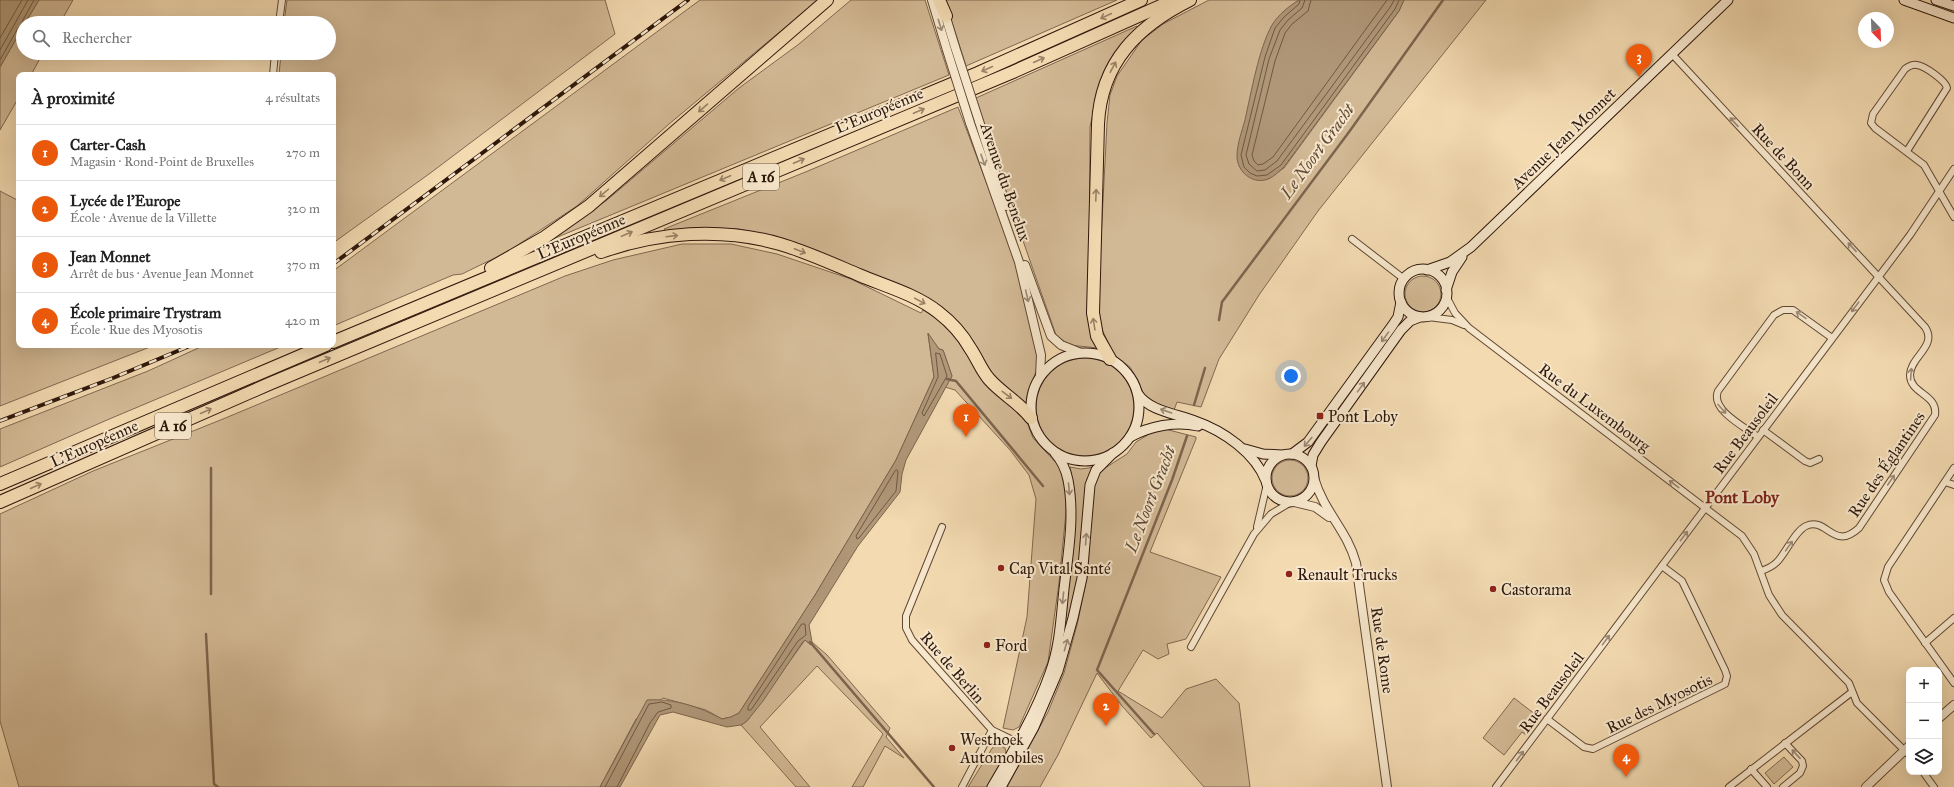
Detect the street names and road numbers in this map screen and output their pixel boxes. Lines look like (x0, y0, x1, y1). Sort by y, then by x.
street label: L'Européenne (832, 83, 926, 138)
street label: Avenue Jean Monnet (1507, 84, 1620, 194)
street label: Rue de Bonn (1748, 119, 1819, 194)
street label: Avenue du Benelux (976, 120, 1035, 244)
road number: A 16 (743, 164, 779, 190)
street label: L'Européenne (534, 209, 628, 264)
street label: Rue du Luxembourg (1534, 359, 1655, 457)
street label: Rue Beausoleil (1709, 389, 1782, 477)
street label: Rue des Églantines (1842, 407, 1930, 521)
road number: A 16 (155, 413, 191, 439)
street label: L'Européenne (47, 416, 141, 471)
street label: Rue de Rome (1367, 606, 1398, 695)
street label: Rue de Berlin (916, 628, 989, 707)
street label: Rue Beausoleil (1515, 648, 1588, 736)
street label: Rue des Myosotis (1603, 670, 1715, 737)

